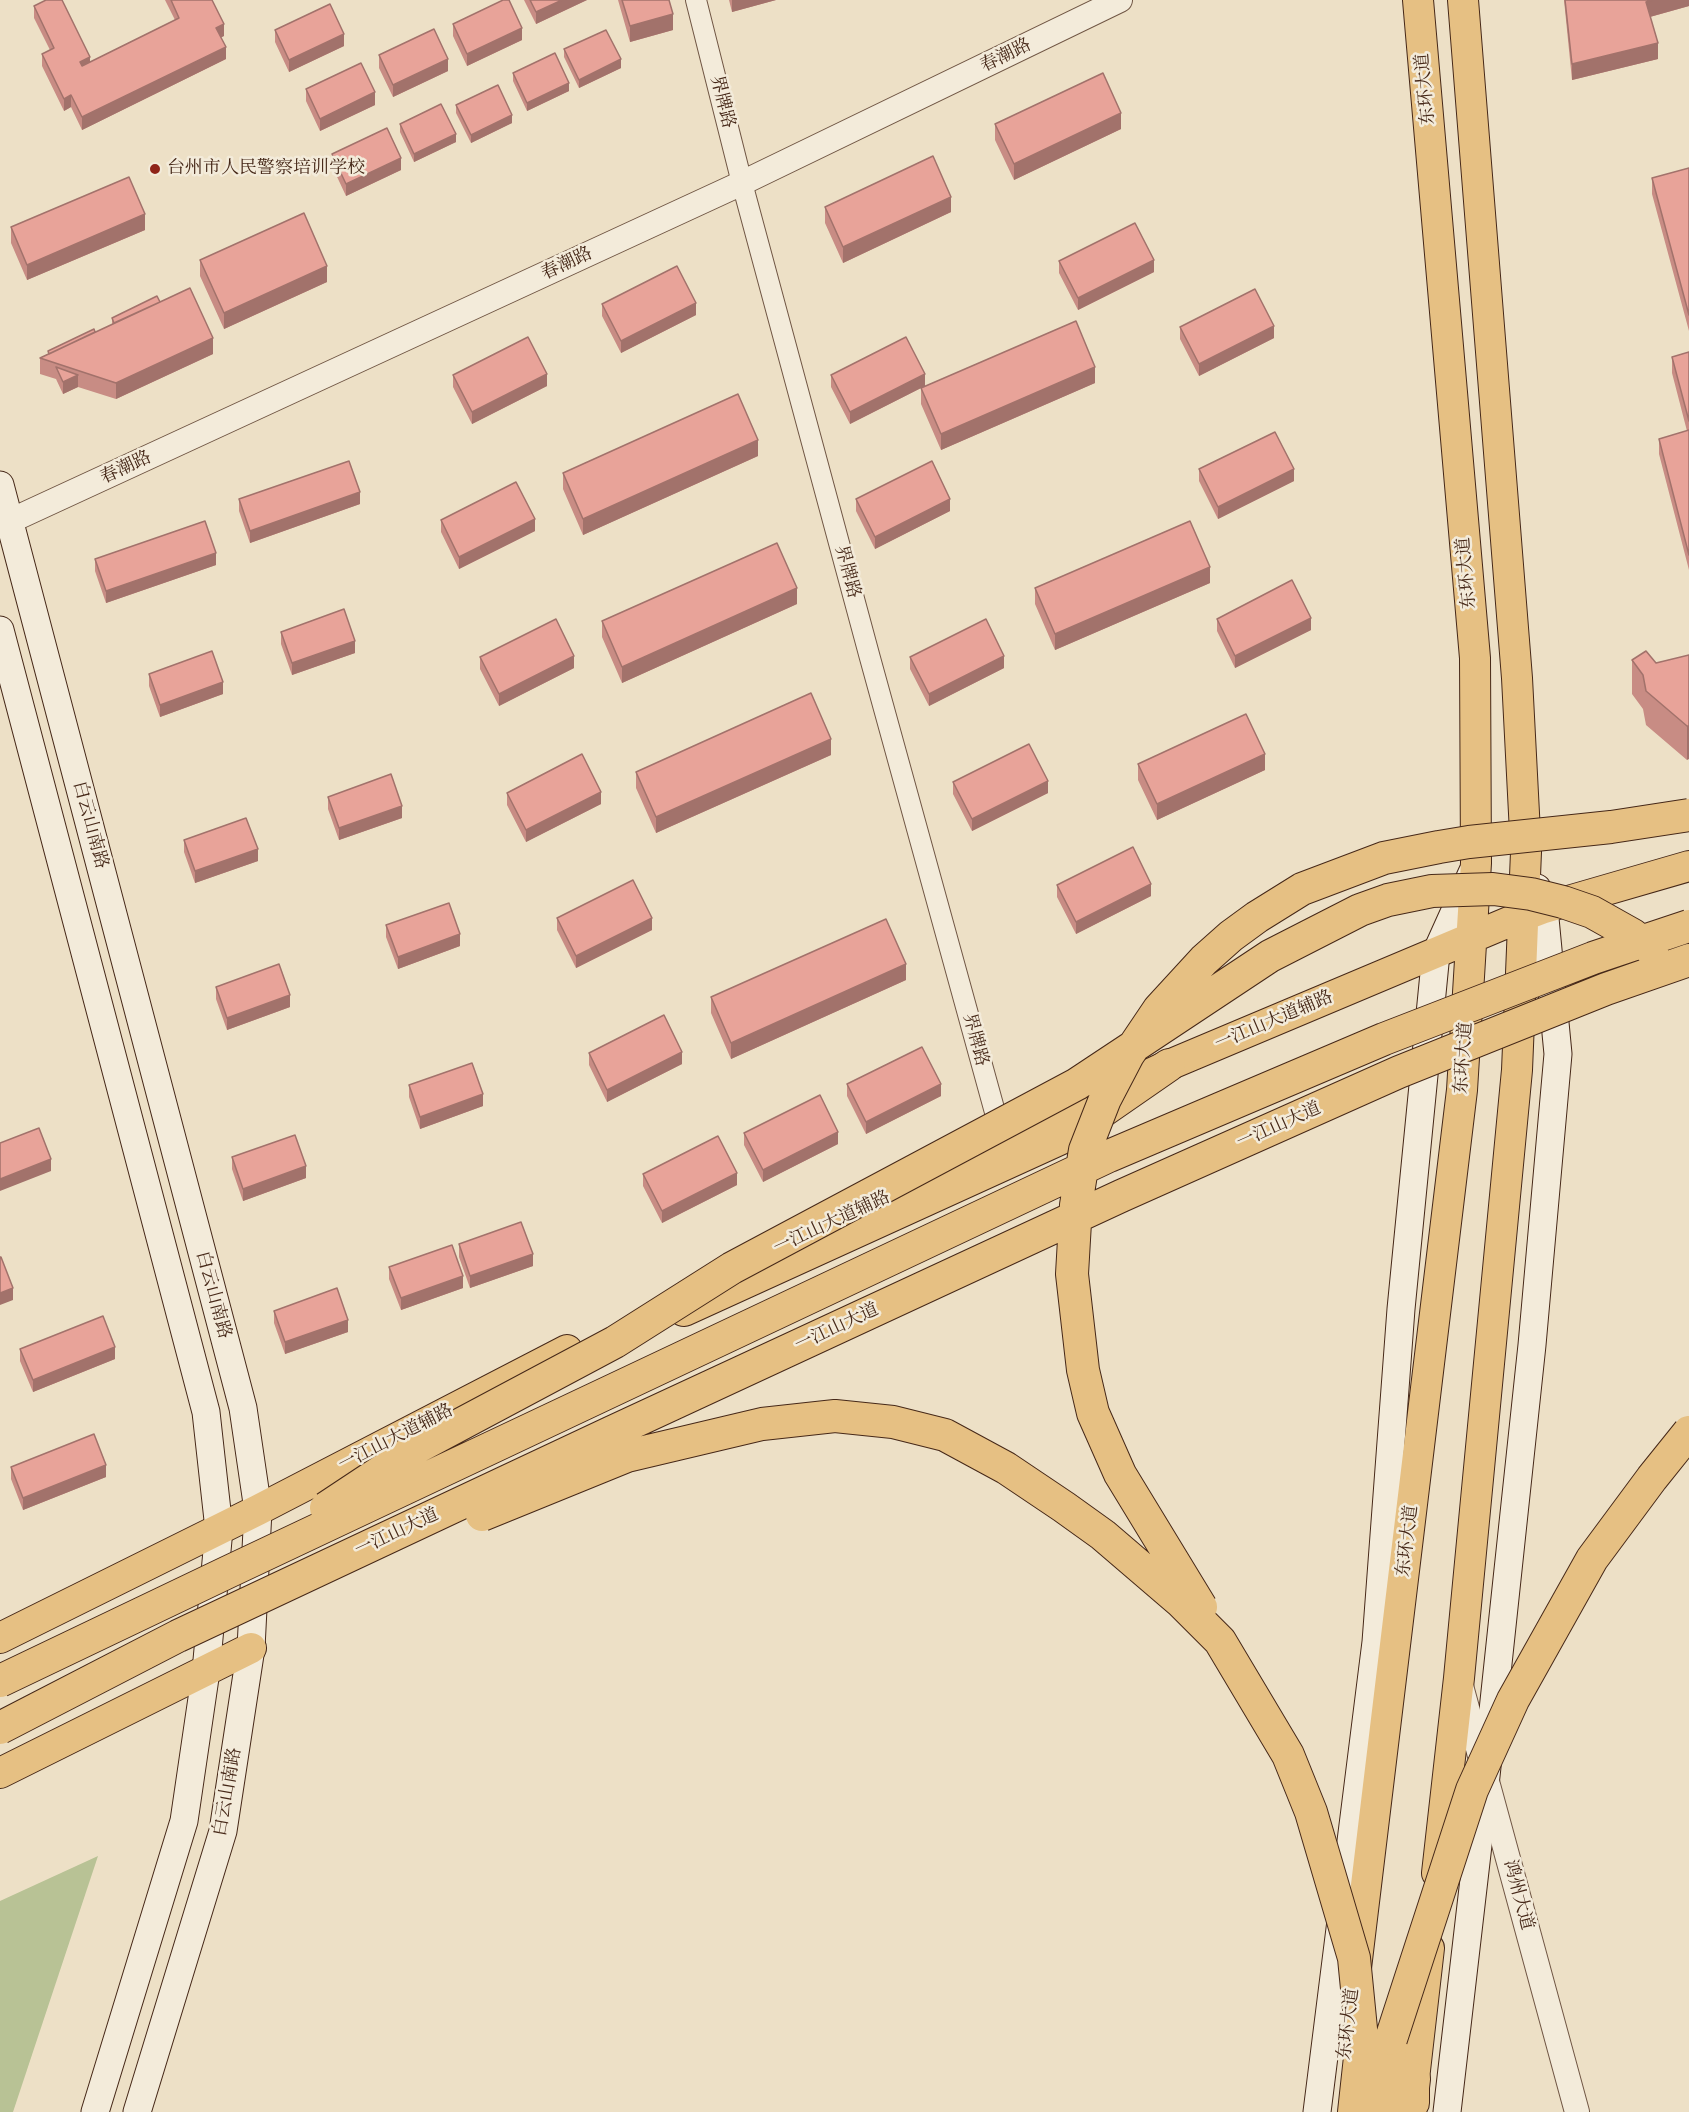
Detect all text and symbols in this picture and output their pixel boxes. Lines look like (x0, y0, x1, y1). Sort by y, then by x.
street label: 春潮路 (977, 34, 1035, 78)
street label: 东环大道 (1412, 52, 1440, 126)
street label: 界牌路 (705, 73, 739, 131)
place label: 台州市人民警察培训学校 (167, 158, 365, 180)
marker: 台州市人民警察培训学校 (148, 162, 162, 176)
street label: 春潮路 (538, 243, 596, 285)
street label: 春潮路 (97, 447, 155, 489)
street label: 东环大道 (1453, 536, 1481, 610)
street label: 界牌路 (830, 543, 864, 601)
street label: 白云山南路 (68, 779, 112, 871)
street label: 一江山大道辅路 (1212, 986, 1336, 1056)
street label: 界牌路 (958, 1011, 992, 1069)
street label: 东环大道 (1451, 1021, 1477, 1095)
street label: 一江山大道 (1233, 1098, 1325, 1154)
street label: 一江山大道辅路 (770, 1187, 894, 1259)
street label: 白云山南路 (191, 1249, 235, 1341)
street label: 一江山大道 (792, 1299, 882, 1357)
street label: 一江山大道辅路 (335, 1400, 457, 1476)
street label: 一江山大道 (352, 1504, 442, 1562)
street label: 东环大道 (1393, 1504, 1423, 1578)
street label: 白云山南路 (210, 1746, 246, 1838)
street label: 鸿州大道 (1498, 1857, 1538, 1933)
street label: 东环大道 (1334, 1987, 1364, 2061)

